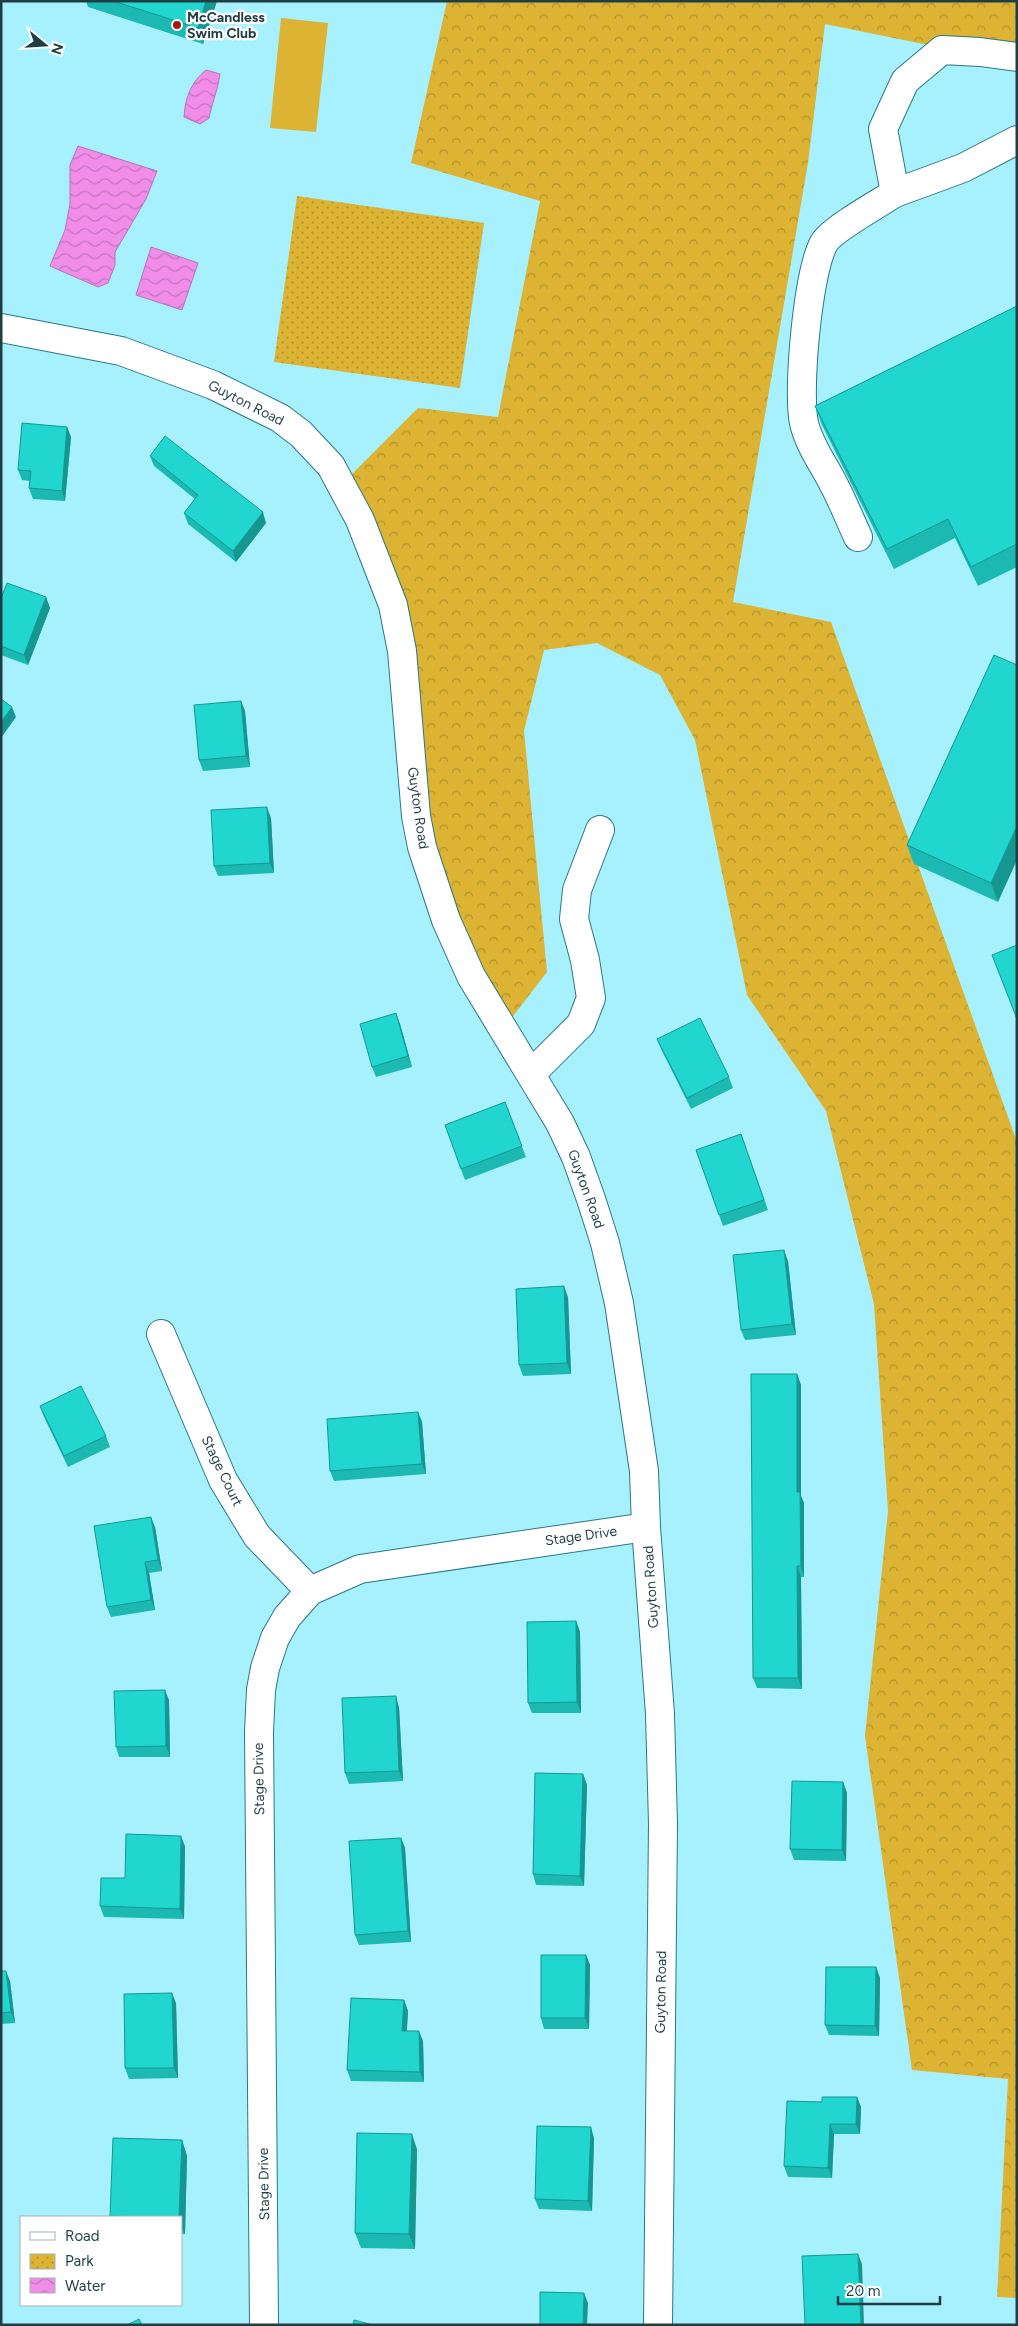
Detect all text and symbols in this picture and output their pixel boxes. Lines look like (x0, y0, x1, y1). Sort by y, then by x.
place label: McCandless Swim Club (187, 9, 265, 42)
marker: McCandless Swim Club (171, 19, 183, 31)
north arrow (20, 20, 70, 70)
text: N (47, 41, 67, 57)
street label: Guyton Road (205, 377, 287, 429)
street label: Guyton Road (404, 766, 432, 850)
street label: Guyton Road (564, 1147, 608, 1231)
street label: Stage Court (198, 1433, 246, 1509)
street label: Stage Drive (544, 1522, 619, 1549)
street label: Guyton Road (640, 1545, 662, 1629)
street label: Stage Drive (250, 1742, 268, 1815)
street label: Guyton Road (652, 1951, 670, 2033)
street label: Stage Drive (255, 2147, 273, 2220)
legend (20, 2216, 182, 2306)
text: Road (65, 2227, 100, 2245)
text: Park (65, 2252, 94, 2270)
scale bar (838, 2274, 940, 2306)
text: Water (65, 2277, 105, 2295)
text: 20 m (846, 2282, 880, 2300)

